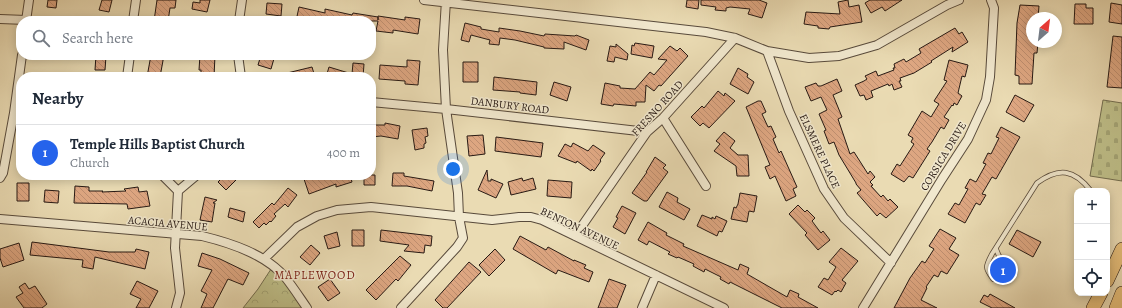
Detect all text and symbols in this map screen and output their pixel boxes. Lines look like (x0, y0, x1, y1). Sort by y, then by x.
north arrow (1026, 12, 1062, 48)
search box (16, 16, 376, 60)
icon: search (30, 27, 52, 49)
text: Search here (62, 28, 133, 48)
street label: FRESNO ROAD (628, 77, 687, 140)
text: Nearby (32, 87, 83, 110)
street label: DANBURY ROAD (470, 93, 550, 118)
street label: ELSMERE PLACE (796, 111, 843, 191)
street label: CORSICA DRIVE (917, 119, 970, 194)
text: Temple Hills Baptist Church (70, 134, 245, 154)
text: 1 (43, 144, 47, 161)
text: 400 m (327, 144, 360, 161)
text: Church (70, 154, 109, 171)
your location (443, 159, 463, 179)
map controls (1074, 188, 1110, 296)
button: + (1074, 188, 1110, 224)
street label: BENTON AVENUE (538, 204, 622, 253)
street label: ACACIA AVENUE (126, 212, 208, 234)
button: − (1074, 224, 1110, 260)
pin: 1 (990, 255, 1016, 285)
button: locate (1074, 260, 1110, 296)
district label: MAPLEWOOD (274, 267, 356, 283)

